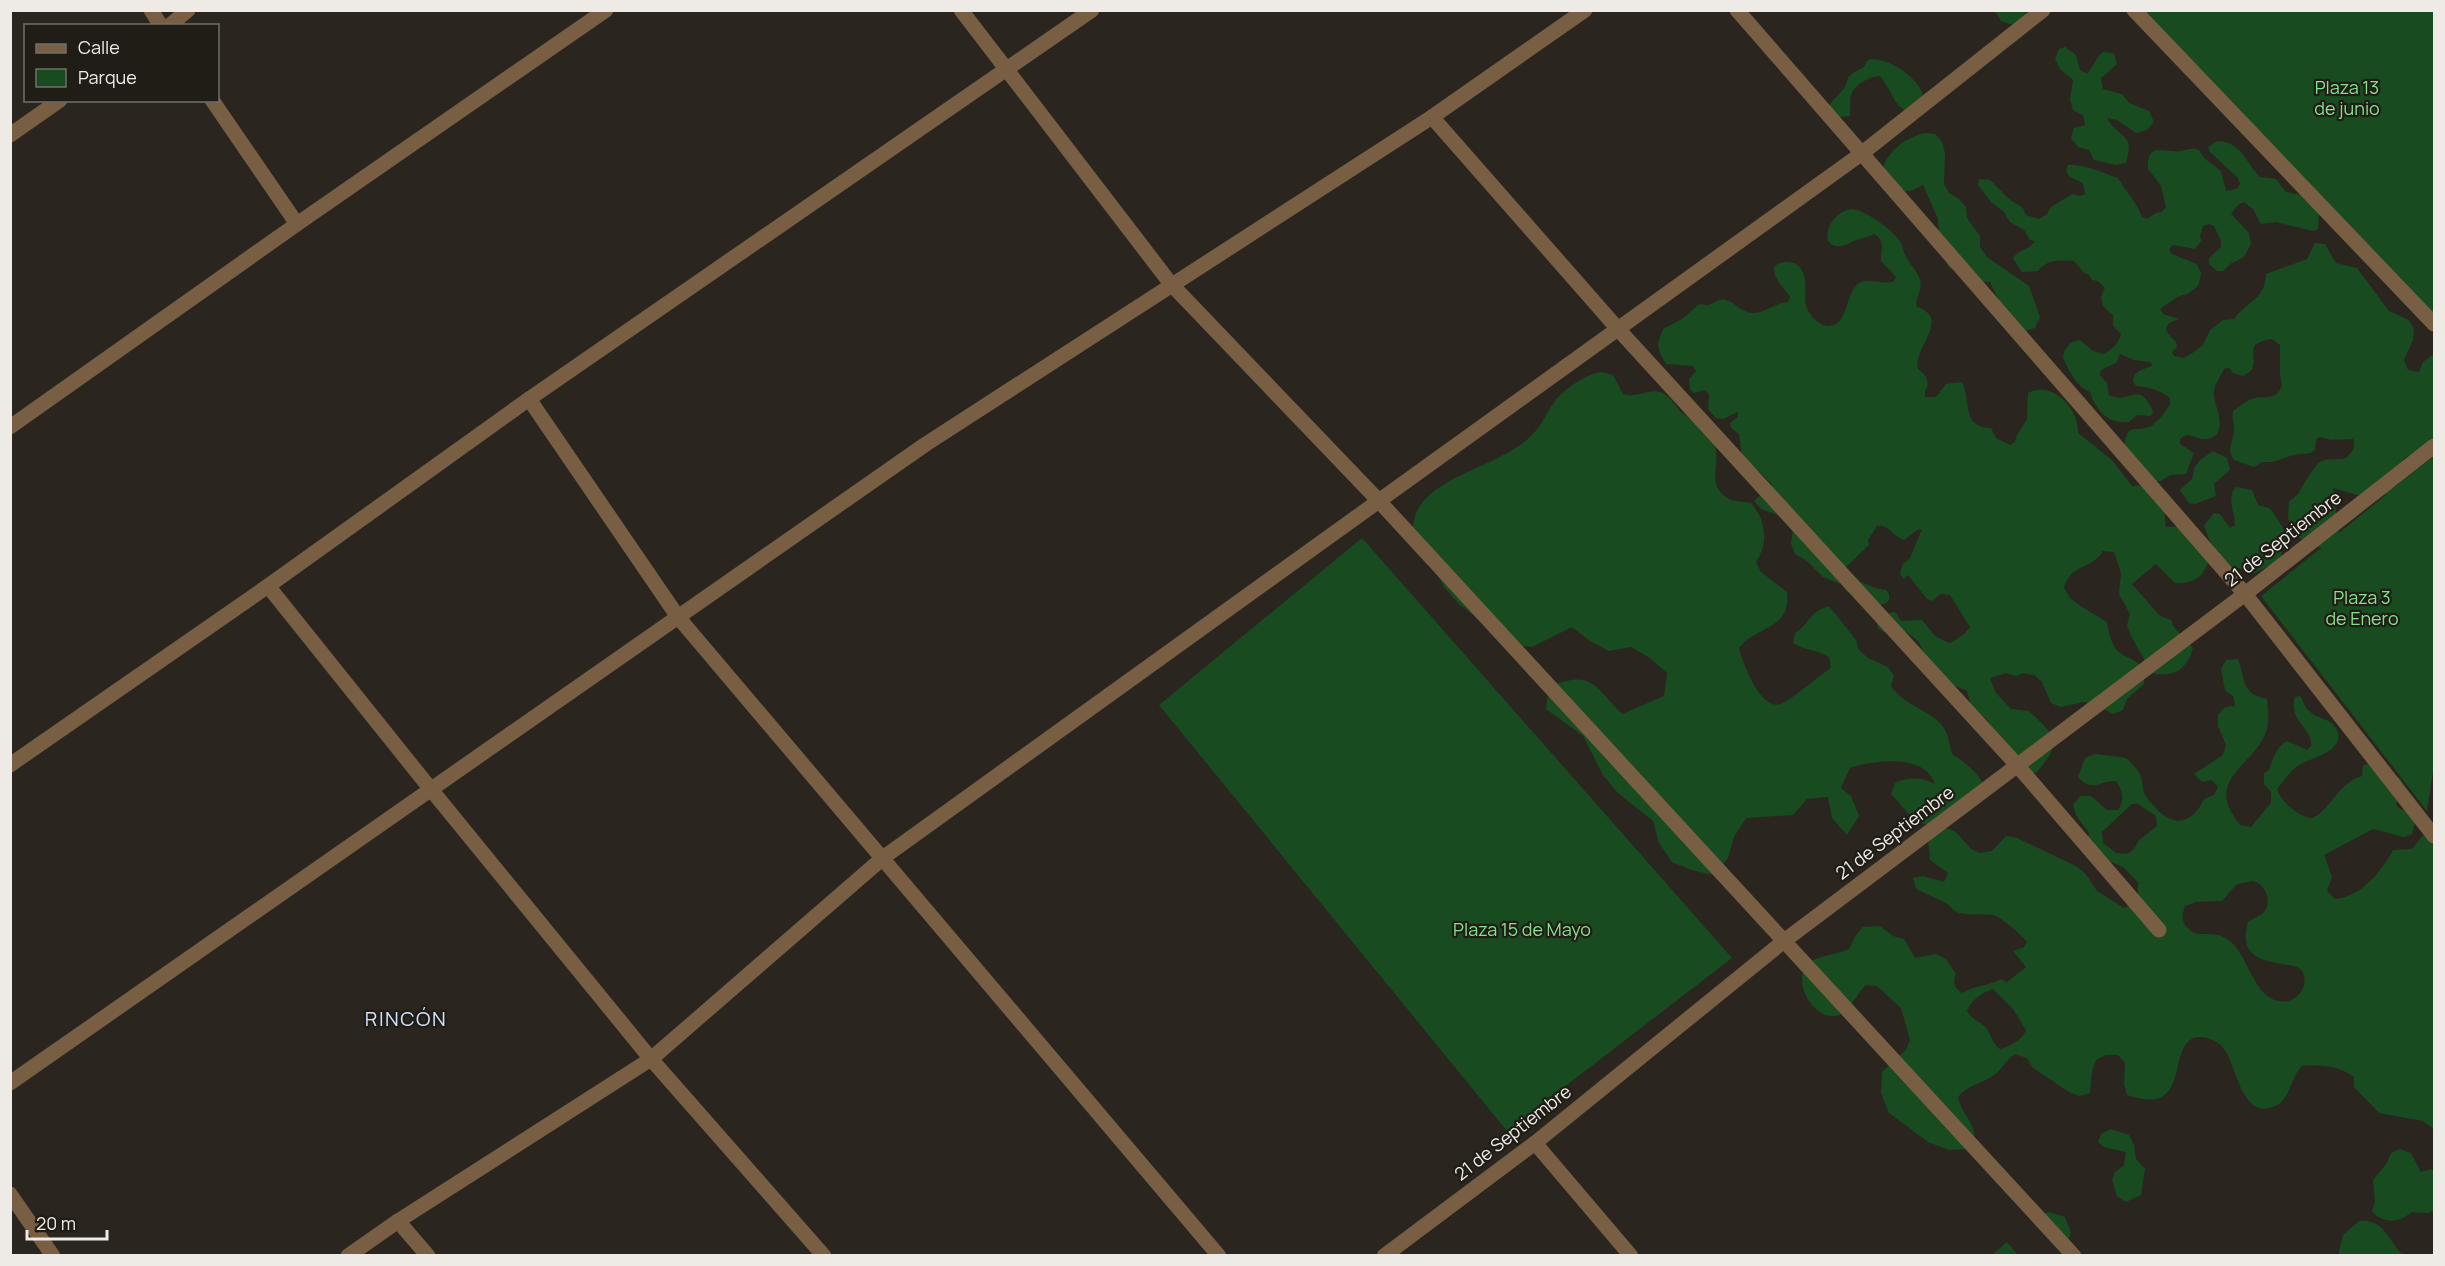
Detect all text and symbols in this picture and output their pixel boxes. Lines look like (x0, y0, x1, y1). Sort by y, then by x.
legend (24, 24, 219, 102)
text: Calle (78, 35, 120, 59)
text: Parque (78, 65, 137, 89)
park label: Plaza 13 de junio (2314, 75, 2380, 120)
street label: 21 de Septiembre (2219, 485, 2346, 591)
park label: Plaza 3 de Enero (2325, 585, 2399, 630)
street label: 21 de Septiembre (1830, 780, 1958, 885)
park label: Plaza 15 de Mayo (1453, 917, 1591, 941)
district label: RINCÓN (365, 1005, 447, 1032)
street label: 21 de Septiembre (1449, 1079, 1576, 1185)
scale bar (27, 1203, 106, 1241)
text: 20 m (36, 1211, 76, 1235)

